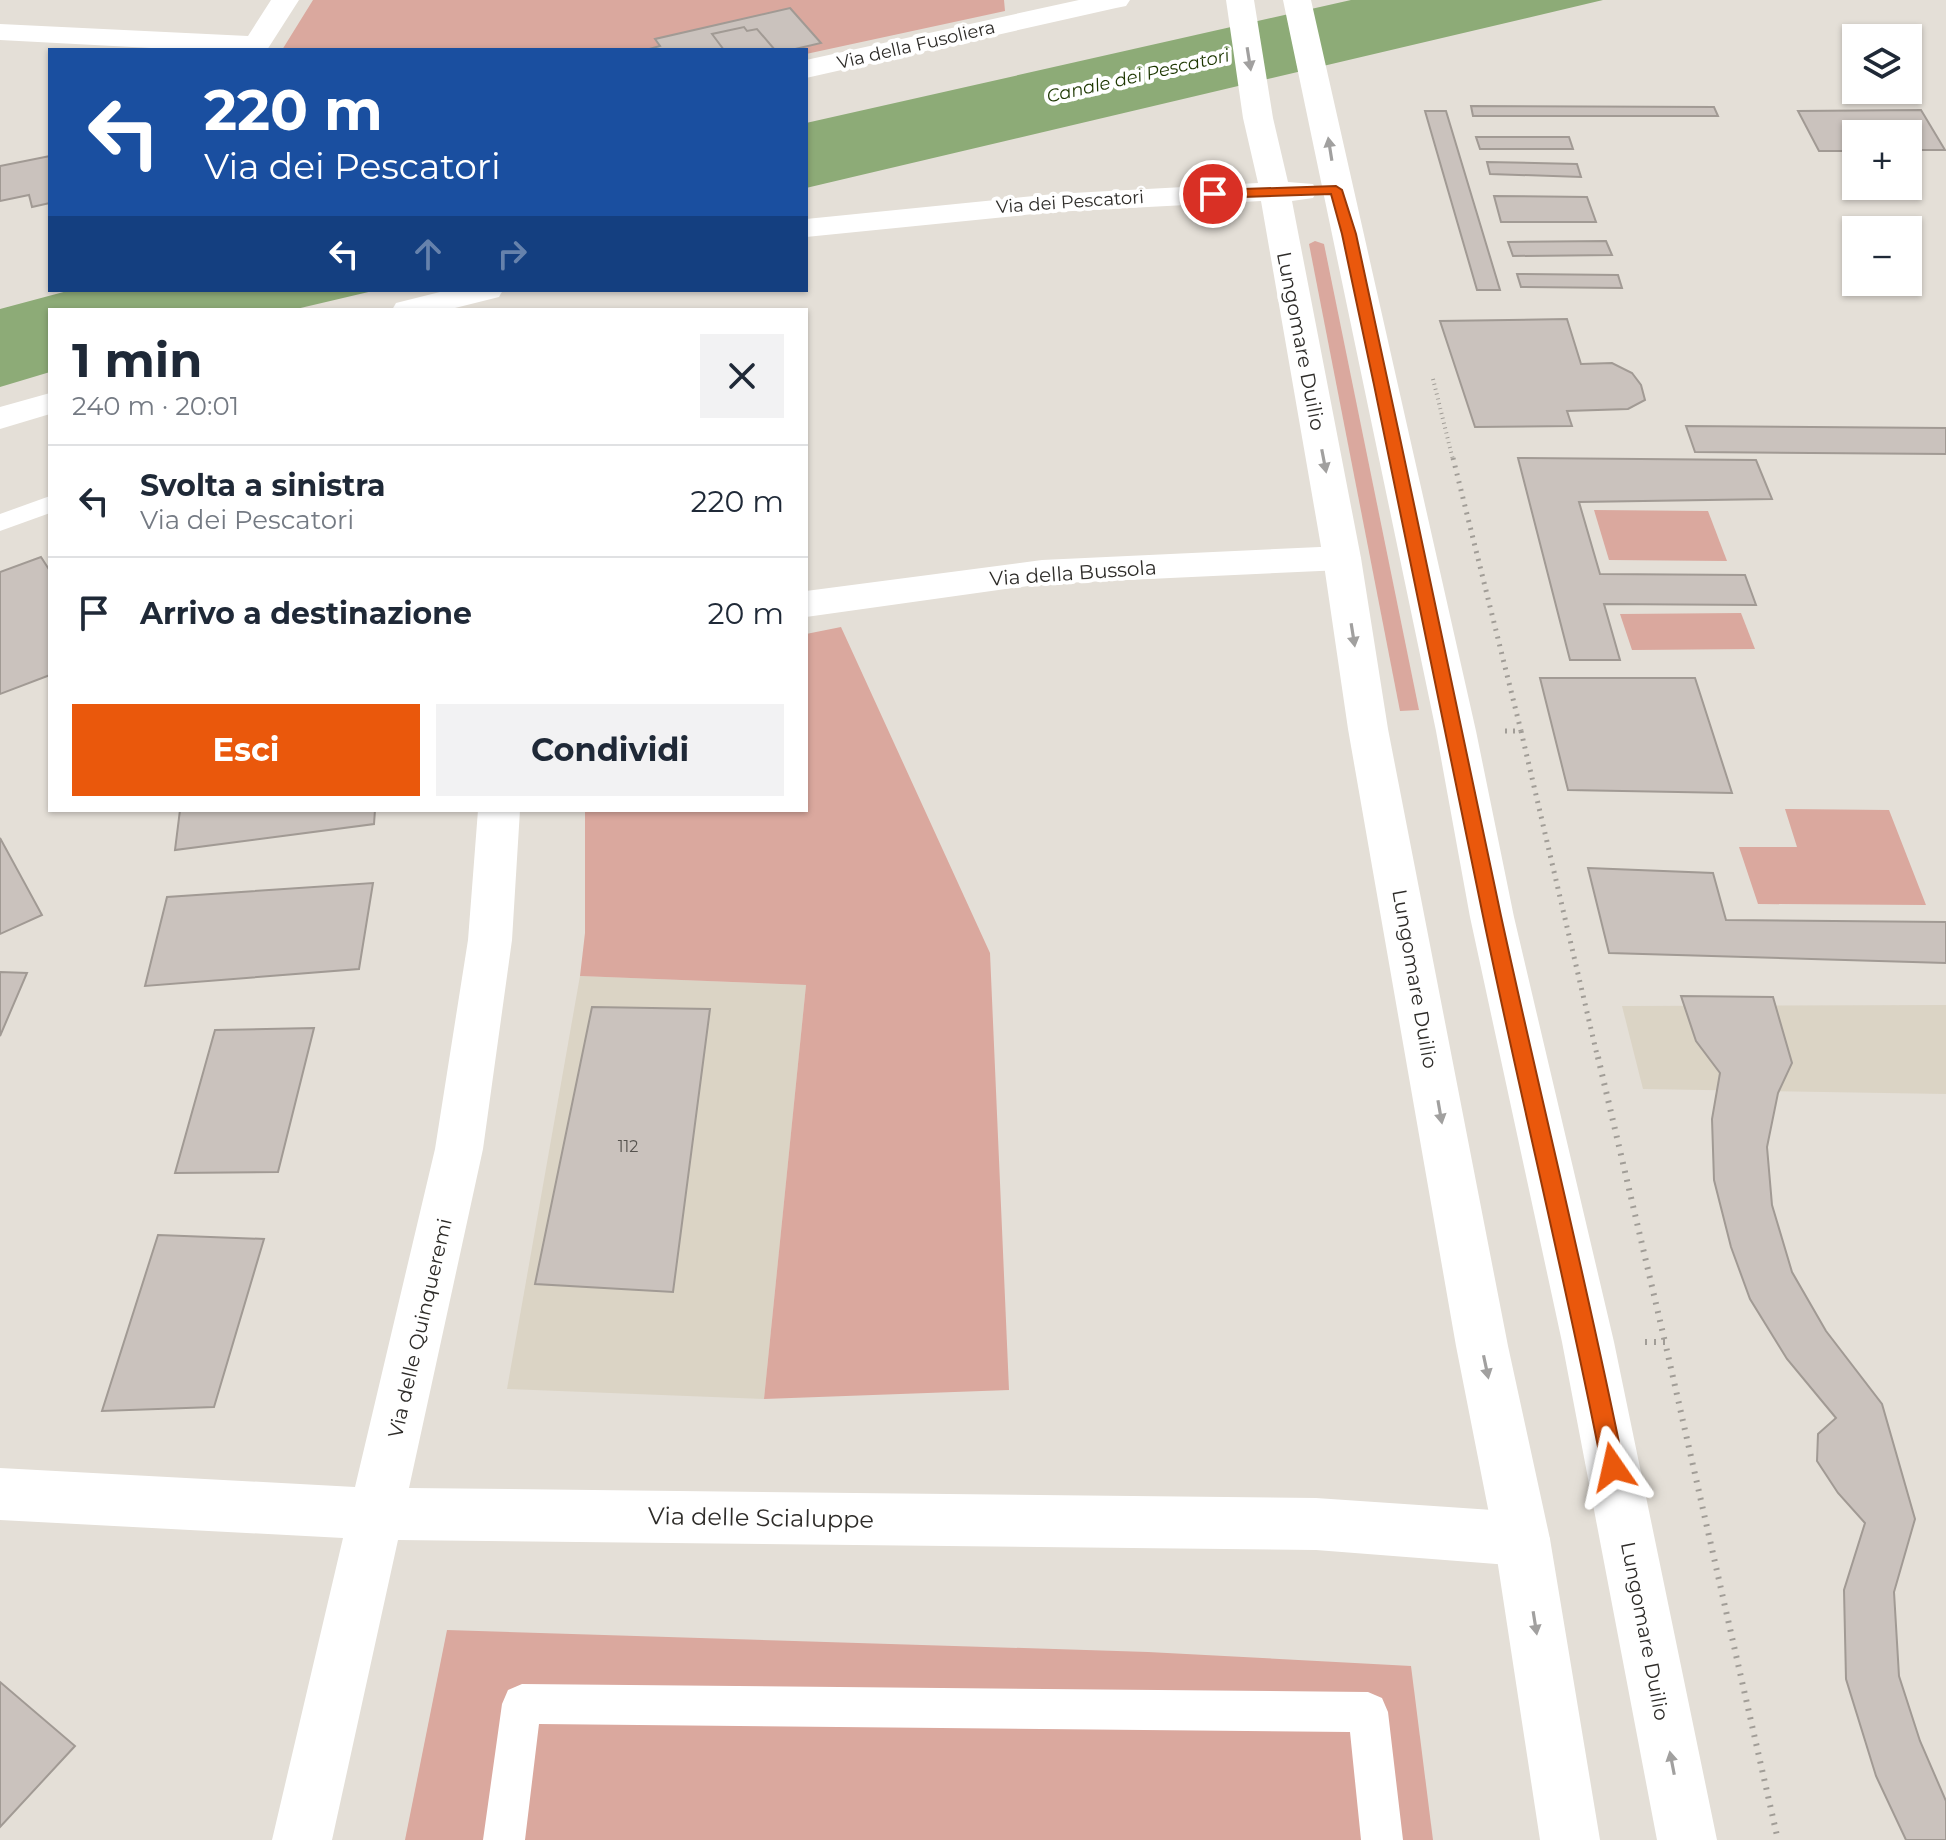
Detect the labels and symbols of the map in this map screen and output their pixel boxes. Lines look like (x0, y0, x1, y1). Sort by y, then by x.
street label: Via della Fusoliera (835, 16, 997, 74)
water label: Canale dei Pescatori (1044, 44, 1232, 108)
one-way arrow (1243, 47, 1256, 72)
one-way arrow (1323, 136, 1336, 161)
pin (1179, 160, 1247, 228)
street label: Via dei Pescatori (995, 186, 1145, 218)
street label: Lungomare Duilio (1272, 250, 1330, 432)
one-way arrow (1318, 449, 1330, 474)
street label: Via della Bussola (989, 555, 1157, 591)
one-way arrow (1348, 623, 1360, 648)
street label: Lungomare Duilio (1387, 888, 1443, 1070)
one-way arrow (1434, 1099, 1446, 1124)
house number: 112 (618, 1137, 638, 1156)
street label: Via delle Quinqueremi (383, 1216, 457, 1440)
one-way arrow (1480, 1355, 1493, 1380)
position arrow (1571, 1425, 1655, 1509)
street label: Via delle Scialuppe (648, 1501, 874, 1534)
street label: Lungomare Duilio (1616, 1540, 1674, 1722)
one-way arrow (1529, 1611, 1542, 1636)
one-way arrow (1665, 1751, 1677, 1776)

